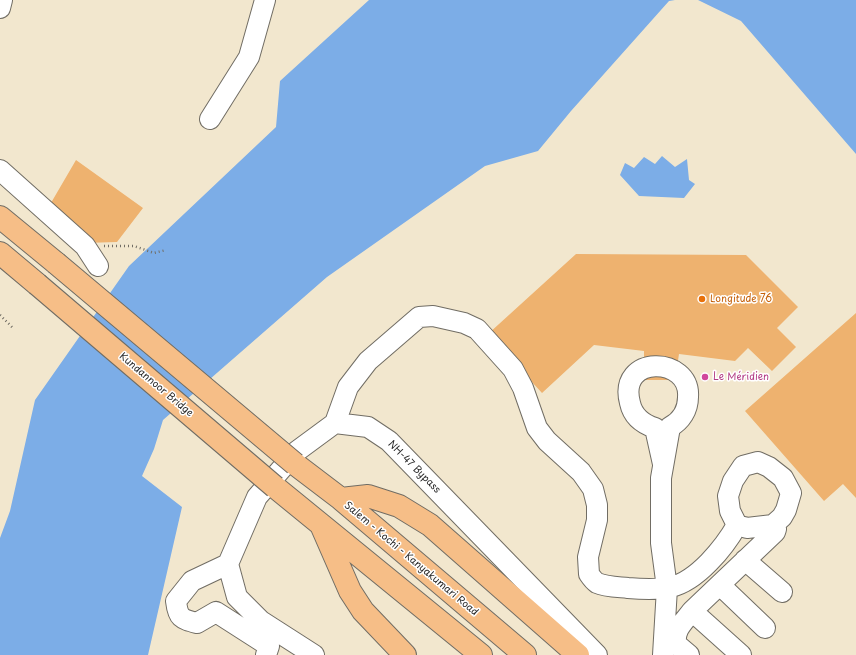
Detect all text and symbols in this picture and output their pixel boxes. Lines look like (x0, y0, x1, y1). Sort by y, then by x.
place label: Longitude 76 (710, 293, 772, 305)
marker: Longitude 76 (697, 294, 707, 304)
street label: Kundannoor Bridge (117, 351, 195, 419)
place label: Le Méridien (713, 371, 769, 383)
marker: Le Méridien (700, 372, 710, 382)
street label: NH-47 Bypass (385, 438, 443, 496)
street label: Salem - Kochi - Kanyakumari Road (342, 499, 480, 619)

